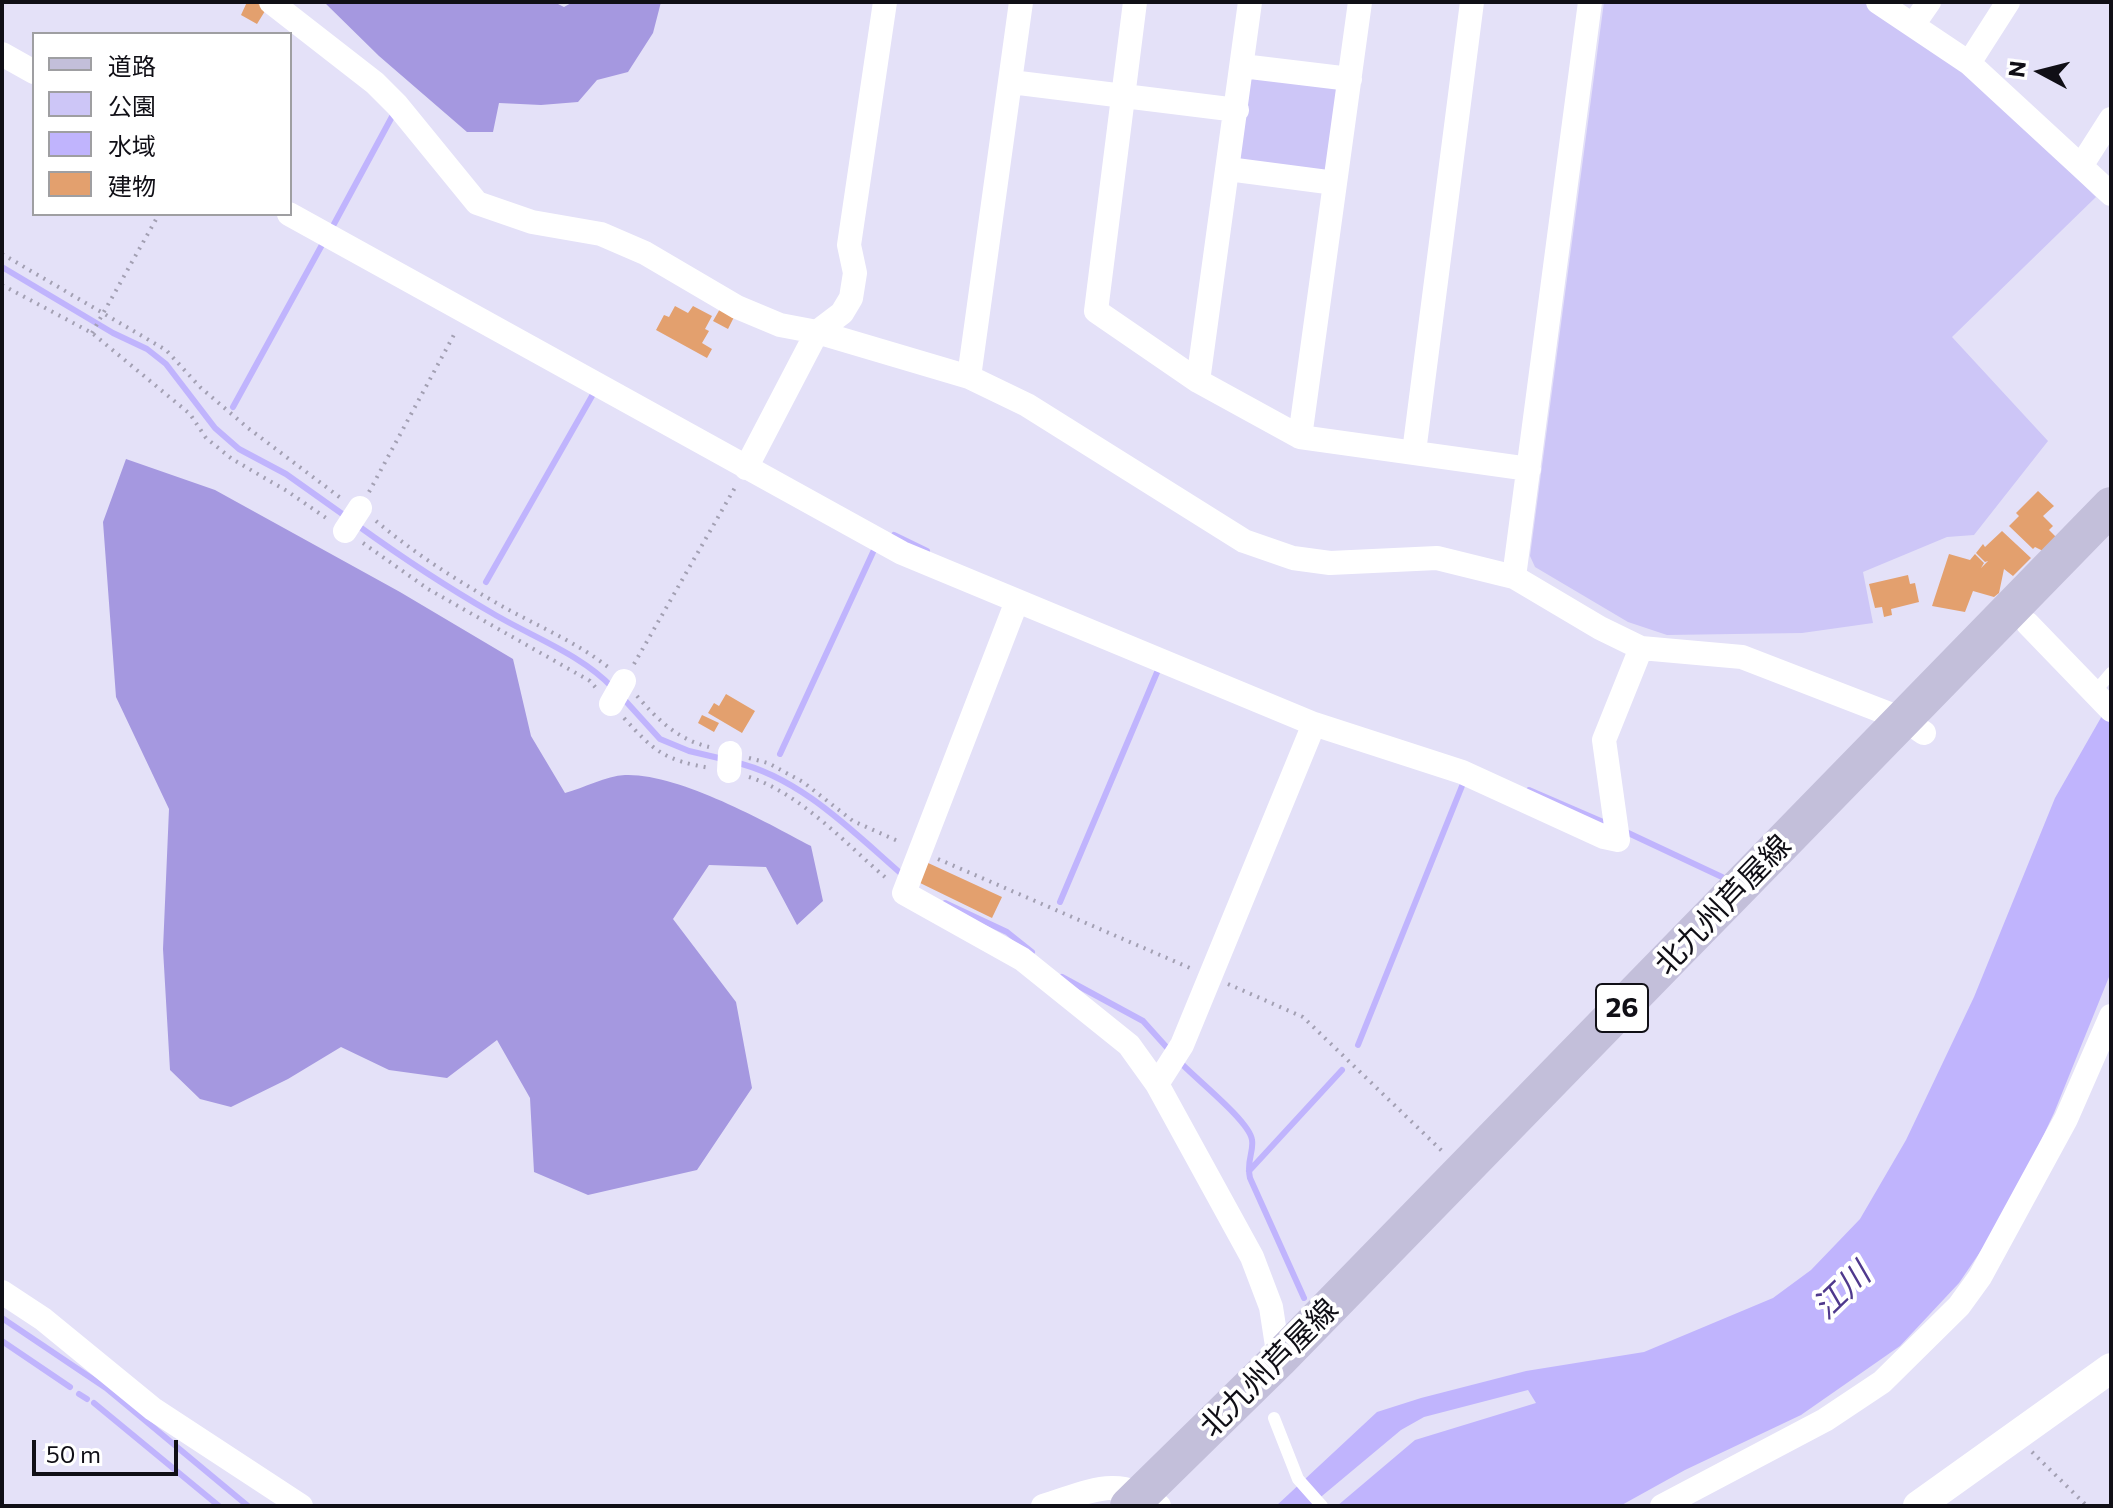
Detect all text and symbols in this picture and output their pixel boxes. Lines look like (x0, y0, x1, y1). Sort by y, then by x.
legend (32, 32, 292, 216)
north arrow (2001, 32, 2081, 112)
text: 道路 (108, 51, 156, 80)
text: N (2002, 59, 2031, 79)
text: 公園 (108, 91, 156, 120)
text: 水域 (108, 131, 156, 160)
text: 建物 (108, 171, 156, 200)
street label: 北九州芦屋線 (1648, 828, 1798, 982)
road number: 26 (1596, 984, 1648, 1032)
water label: 江川 (1806, 1255, 1878, 1327)
street label: 北九州芦屋線 (1193, 1292, 1345, 1444)
scale bar (36, 1424, 182, 1474)
text: 50 m (46, 1439, 101, 1468)

